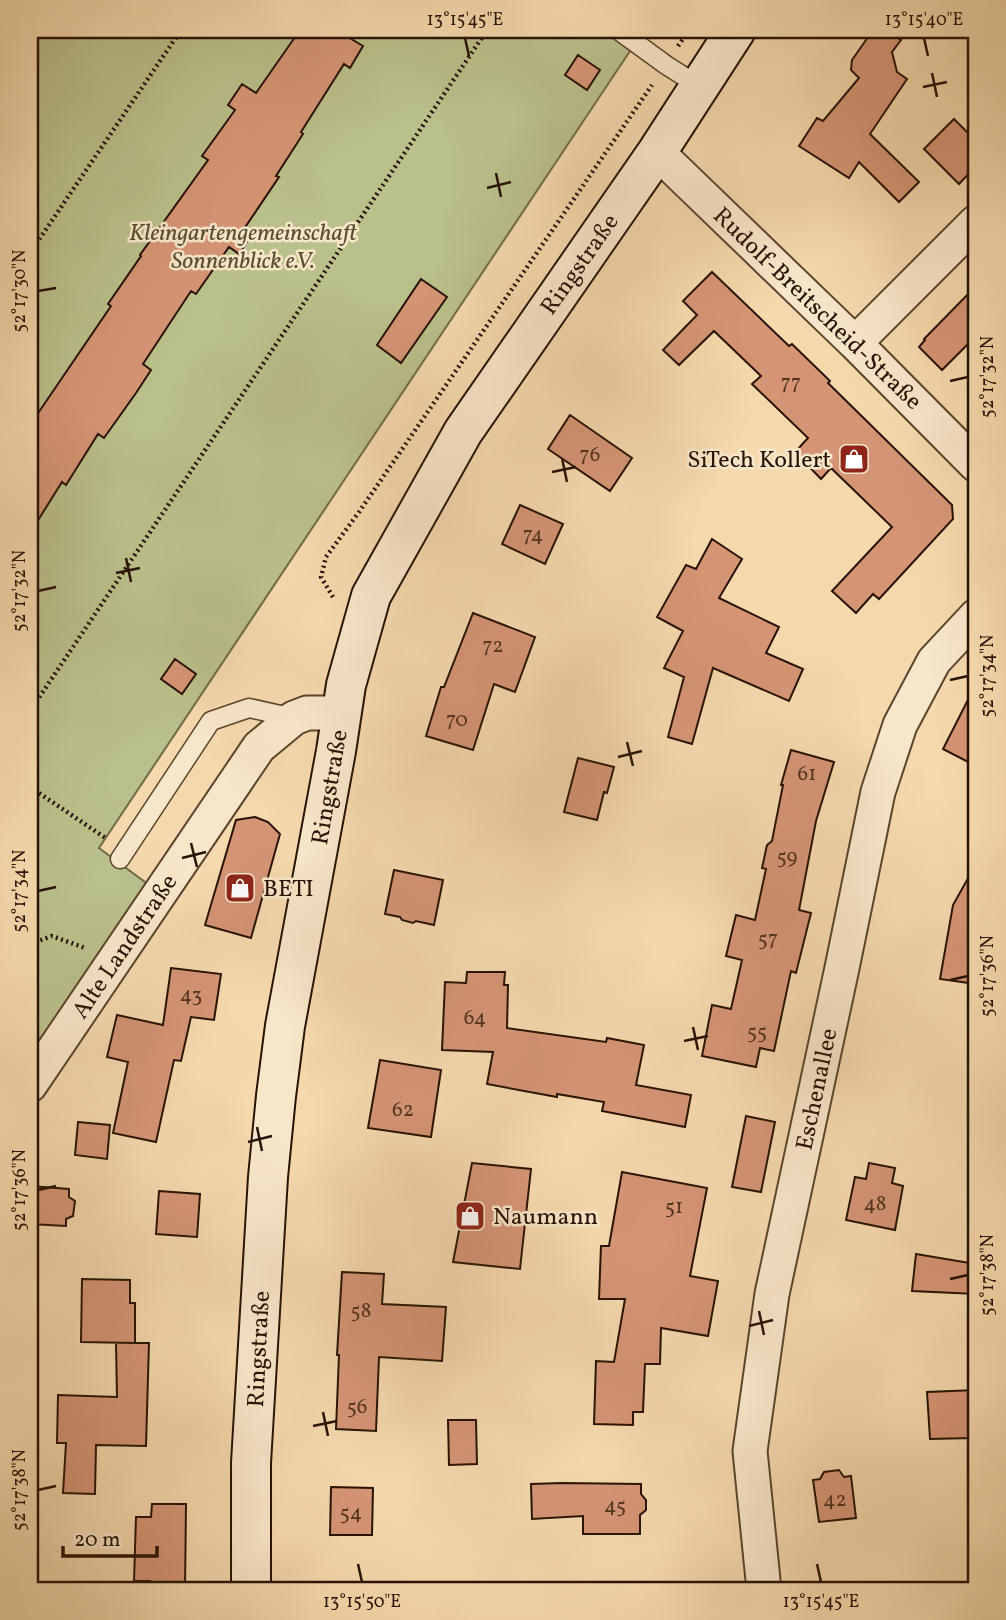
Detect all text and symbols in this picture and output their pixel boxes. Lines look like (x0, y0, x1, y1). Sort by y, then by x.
text: 13°15'45"E (427, 8, 503, 33)
text: 13°15'40"E (885, 8, 963, 33)
street label: Rudolf-Breitscheid-Straße (704, 200, 929, 419)
street label: Ringstraße (533, 208, 628, 323)
park label: Kleingartengemeinschaft Sonnenblick e.V. (129, 217, 357, 279)
text: 52°17'30"N (8, 250, 33, 332)
text: 52°17'32"N (976, 336, 1001, 418)
house number: 77 (781, 369, 801, 398)
house number: 76 (580, 441, 600, 470)
shop icon: SiTech Kollert (837, 442, 871, 476)
place label: SiTech Kollert (687, 444, 831, 478)
house number: 74 (523, 521, 543, 550)
text: 52°17'32"N (8, 550, 33, 632)
house number: 72 (482, 632, 504, 661)
text: 52°17'34"N (976, 635, 1001, 717)
house number: 70 (446, 706, 468, 735)
street label: Ringstraße (304, 727, 358, 848)
house number: 61 (798, 760, 816, 789)
house number: 59 (777, 843, 797, 872)
text: 52°17'34"N (8, 850, 33, 932)
street label: Alte Landstraße (65, 868, 187, 1026)
shop icon: BETI (223, 871, 257, 905)
place label: BETI (263, 873, 314, 907)
house number: 57 (758, 925, 778, 954)
text: 52°17'36"N (976, 935, 1001, 1017)
house number: 43 (180, 981, 202, 1010)
house number: 64 (464, 1004, 486, 1033)
house number: 55 (747, 1018, 767, 1047)
street label: Eschenallee (788, 1025, 847, 1154)
house number: 62 (392, 1096, 414, 1125)
text: 52°17'36"N (8, 1149, 33, 1231)
house number: 48 (864, 1190, 886, 1219)
house number: 51 (665, 1193, 683, 1222)
shop icon: Naumann (453, 1199, 487, 1233)
place label: Naumann (493, 1201, 598, 1235)
text: 52°17'38"N (976, 1234, 1001, 1316)
street label: Ringstraße (240, 1290, 280, 1408)
house number: 58 (351, 1297, 371, 1326)
house number: 56 (347, 1393, 367, 1422)
text: 52°17'38"N (8, 1449, 33, 1531)
house number: 42 (823, 1486, 847, 1515)
house number: 45 (604, 1492, 626, 1521)
house number: 54 (340, 1499, 362, 1528)
scale bar (63, 1515, 158, 1559)
text: 20 m (74, 1526, 120, 1555)
text: 13°15'50"E (323, 1590, 401, 1615)
text: 13°15'45"E (783, 1590, 859, 1615)

